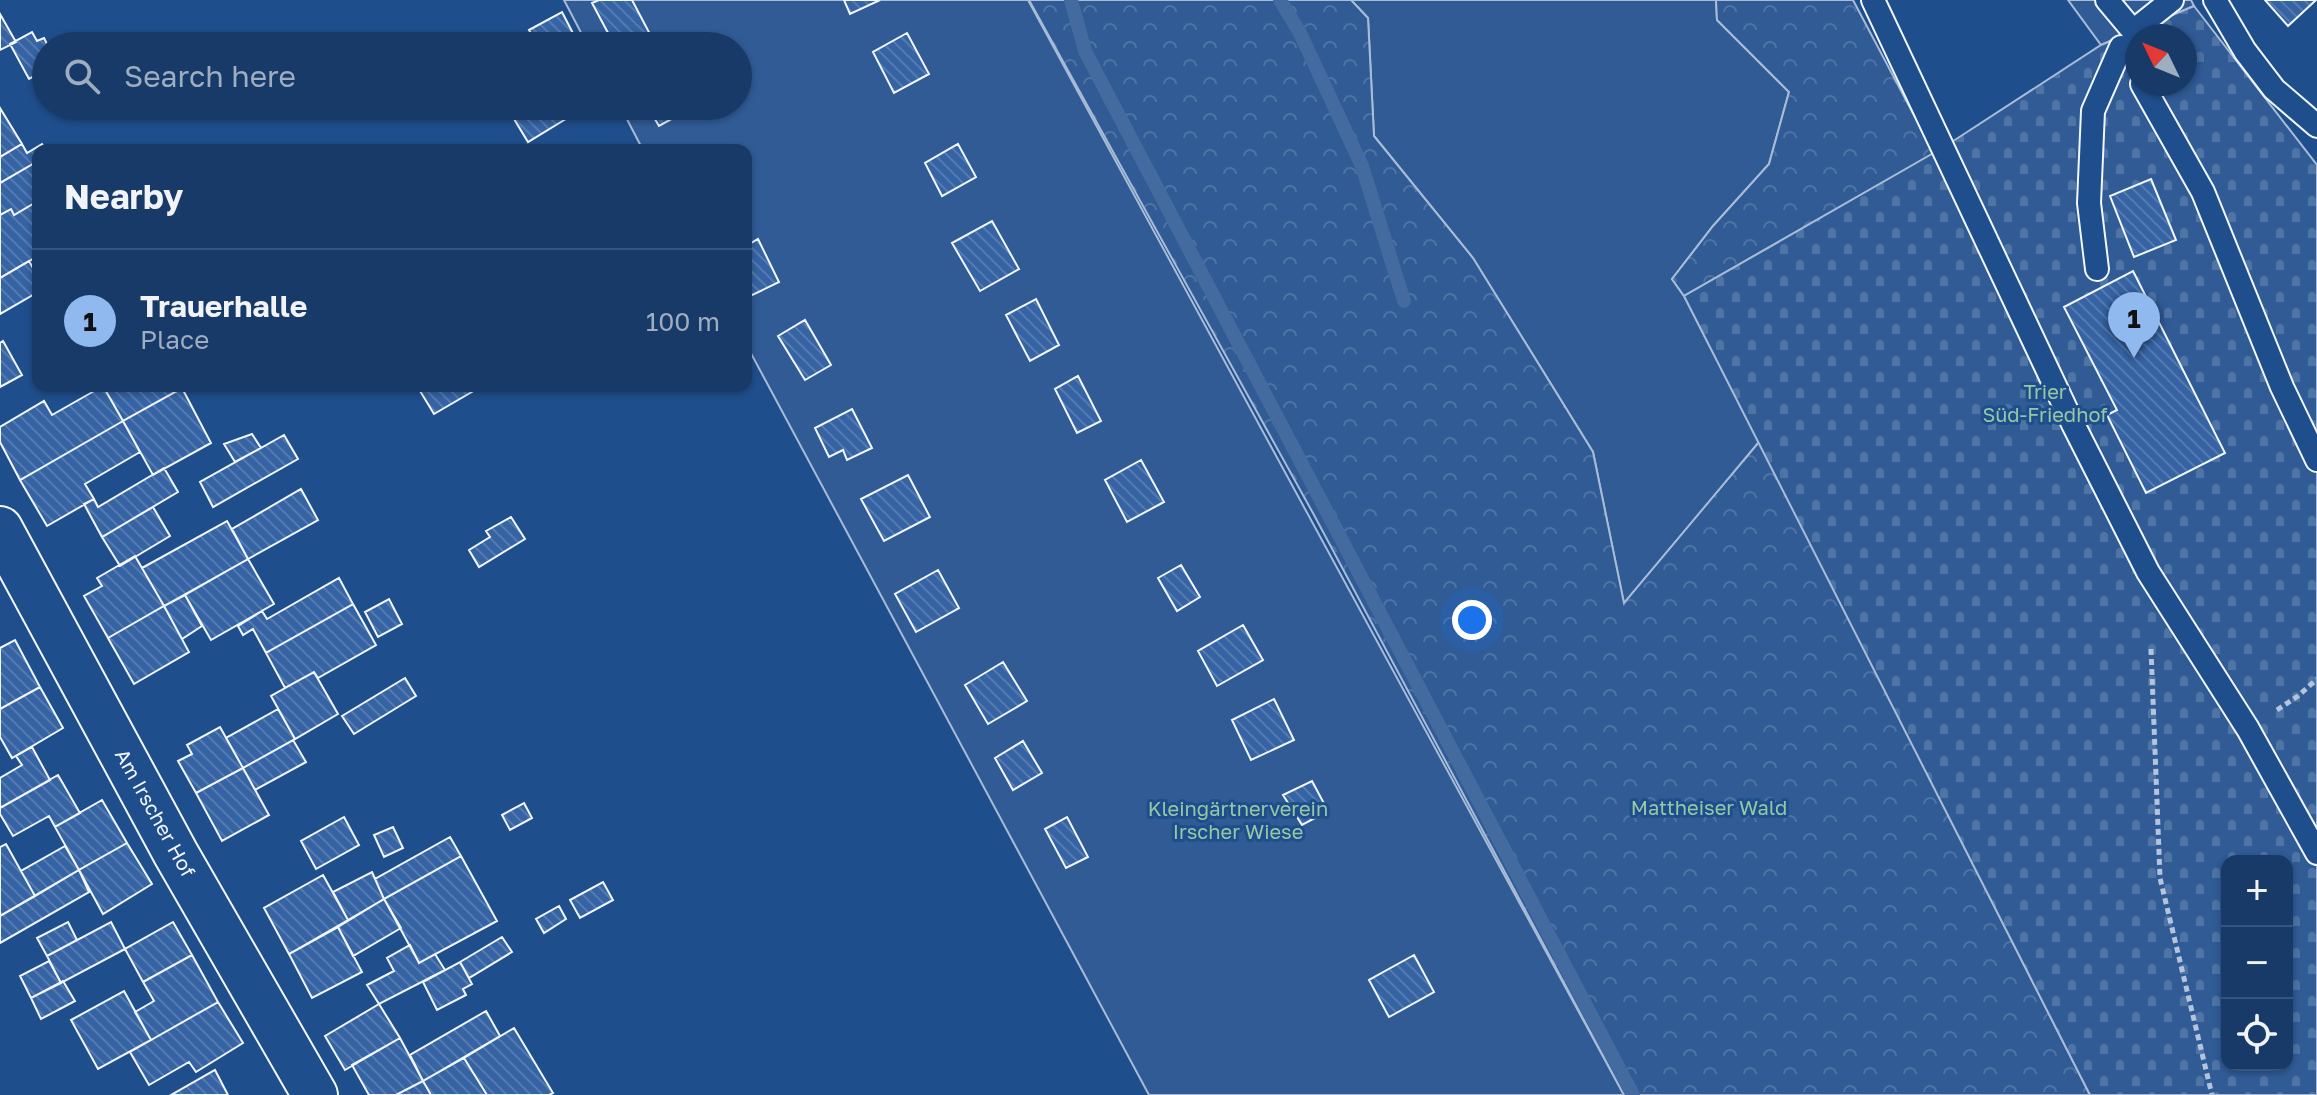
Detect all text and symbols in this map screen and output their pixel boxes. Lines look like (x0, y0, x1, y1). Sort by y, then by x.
north arrow (2125, 24, 2197, 96)
search box (32, 32, 752, 120)
icon: search (60, 54, 104, 98)
text: Search here (124, 58, 296, 94)
text: Nearby (64, 176, 184, 216)
text: Trauerhalle (140, 288, 307, 324)
pin: 1 (2108, 292, 2160, 358)
text: 1 (83, 306, 97, 337)
text: 100 m (646, 306, 720, 337)
text: Place (140, 324, 209, 355)
park label: Trier Süd-Friedhof (1982, 379, 2108, 426)
your location (1452, 600, 1492, 640)
street label: Am Irscher Hof (111, 744, 201, 881)
park label: Mattheiser Wald (1631, 795, 1787, 819)
park label: Kleingärtnerverein Irscher Wiese (1148, 796, 1328, 843)
map controls (2221, 855, 2293, 1071)
button: + (2221, 855, 2293, 927)
button: − (2221, 927, 2293, 999)
button: locate (2221, 999, 2293, 1071)

